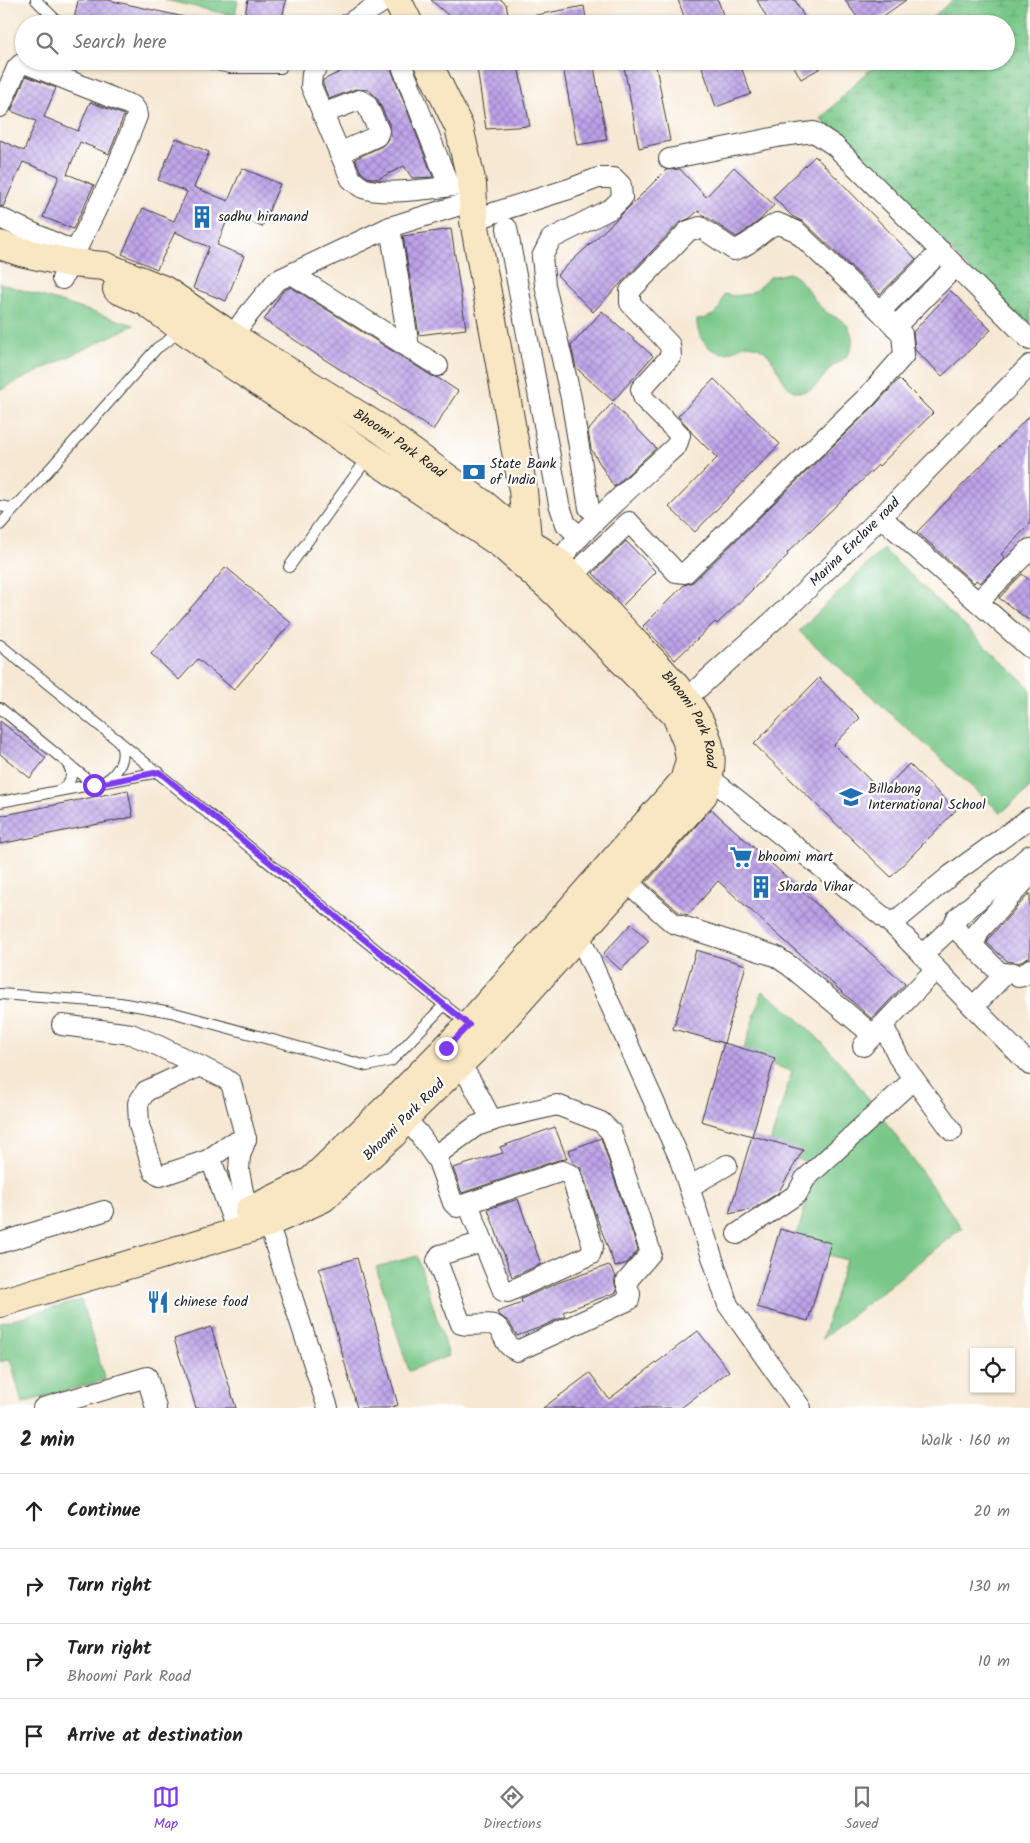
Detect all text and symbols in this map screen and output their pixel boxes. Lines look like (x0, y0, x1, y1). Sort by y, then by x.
search box (15, 15, 1015, 70)
text: Search here (73, 28, 167, 58)
icon: search (33, 29, 61, 57)
building icon: sadhu hiranand (189, 204, 215, 230)
place label: sadhu hiranand (218, 206, 309, 228)
street label: Bhoomi Park Road (349, 403, 451, 484)
place label: State Bank of India (490, 453, 557, 491)
bank icon: State Bank of India (461, 459, 487, 485)
street label: Marina Enclave road (805, 492, 906, 592)
street label: Bhoomi Park Road (656, 666, 722, 769)
route start (83, 774, 106, 797)
place label: Billabong International School (868, 778, 986, 816)
school or university icon: Billabong International School (838, 784, 864, 810)
supermarket icon: bhoomi mart (728, 844, 754, 870)
place label: bhoomi mart (758, 846, 834, 868)
building icon: Sharda Vihar (748, 874, 774, 900)
place label: Sharda Vihar (778, 876, 854, 898)
route end (435, 1037, 458, 1060)
street label: Bhoomi Park Road (358, 1073, 451, 1166)
restaurant icon: chinese food (145, 1289, 171, 1315)
place label: chinese food (174, 1291, 249, 1313)
map controls (970, 1348, 1015, 1393)
button: locate (970, 1348, 1015, 1393)
text: 2 min (20, 1424, 75, 1457)
text: Walk · 160 m (921, 1428, 1010, 1453)
text: Continue (67, 1496, 140, 1526)
icon: ahead (20, 1497, 48, 1525)
text: 20 m (974, 1499, 1010, 1524)
text: Turn right (67, 1571, 152, 1601)
icon: right (20, 1572, 48, 1600)
text: 130 m (969, 1574, 1010, 1599)
text: Turn right (67, 1634, 152, 1664)
icon: right (20, 1647, 48, 1675)
text: 10 m (978, 1649, 1010, 1674)
text: Bhoomi Park Road (67, 1664, 191, 1689)
text: Arrive at destination (67, 1721, 243, 1751)
icon: arrive (20, 1722, 48, 1750)
tab: Map (152, 1783, 180, 1835)
tab: Directions (483, 1783, 541, 1835)
tab: Saved (845, 1783, 878, 1835)

